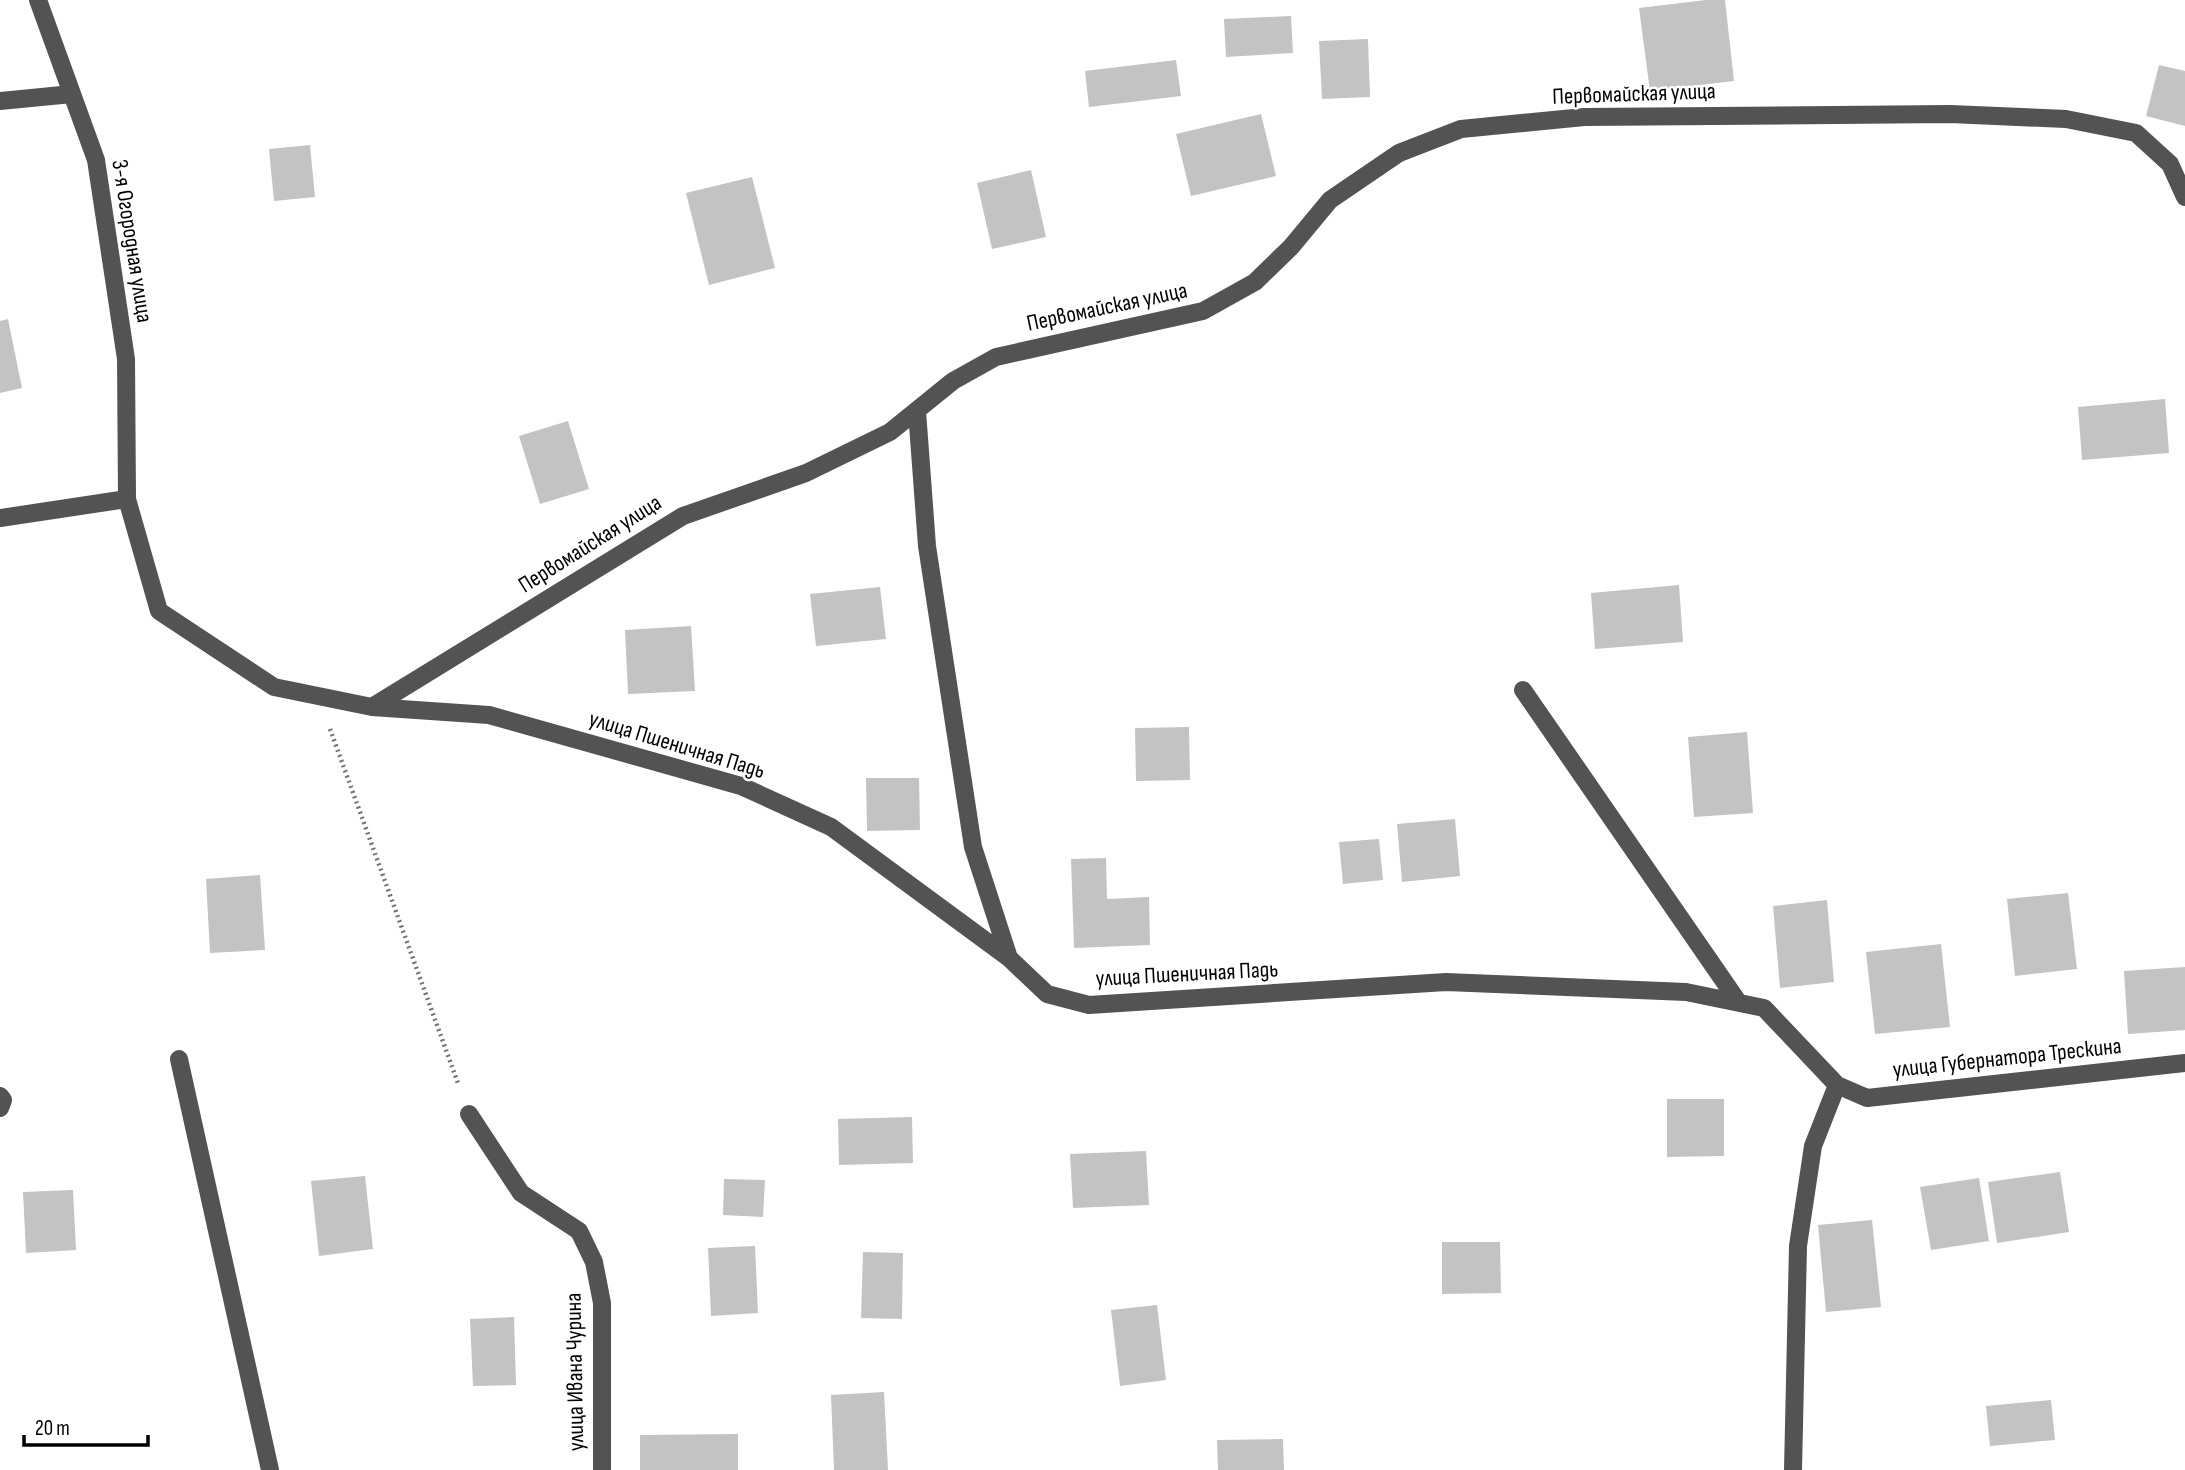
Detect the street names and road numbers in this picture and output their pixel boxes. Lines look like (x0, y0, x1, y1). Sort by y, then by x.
street label: Первомайская улица (1552, 77, 1716, 111)
street label: 3-я Огородная улица (105, 157, 159, 325)
street label: Первомайская улица (1024, 276, 1190, 338)
street label: Первомайская улица (513, 489, 667, 599)
street label: улица Пшеничная Падь (586, 705, 768, 785)
street label: улица Пшеничная Падь (1095, 955, 1279, 993)
street label: улица Губернатора Трескина (1891, 1032, 2123, 1084)
street label: улица Ивана Чурина (560, 1293, 590, 1451)

